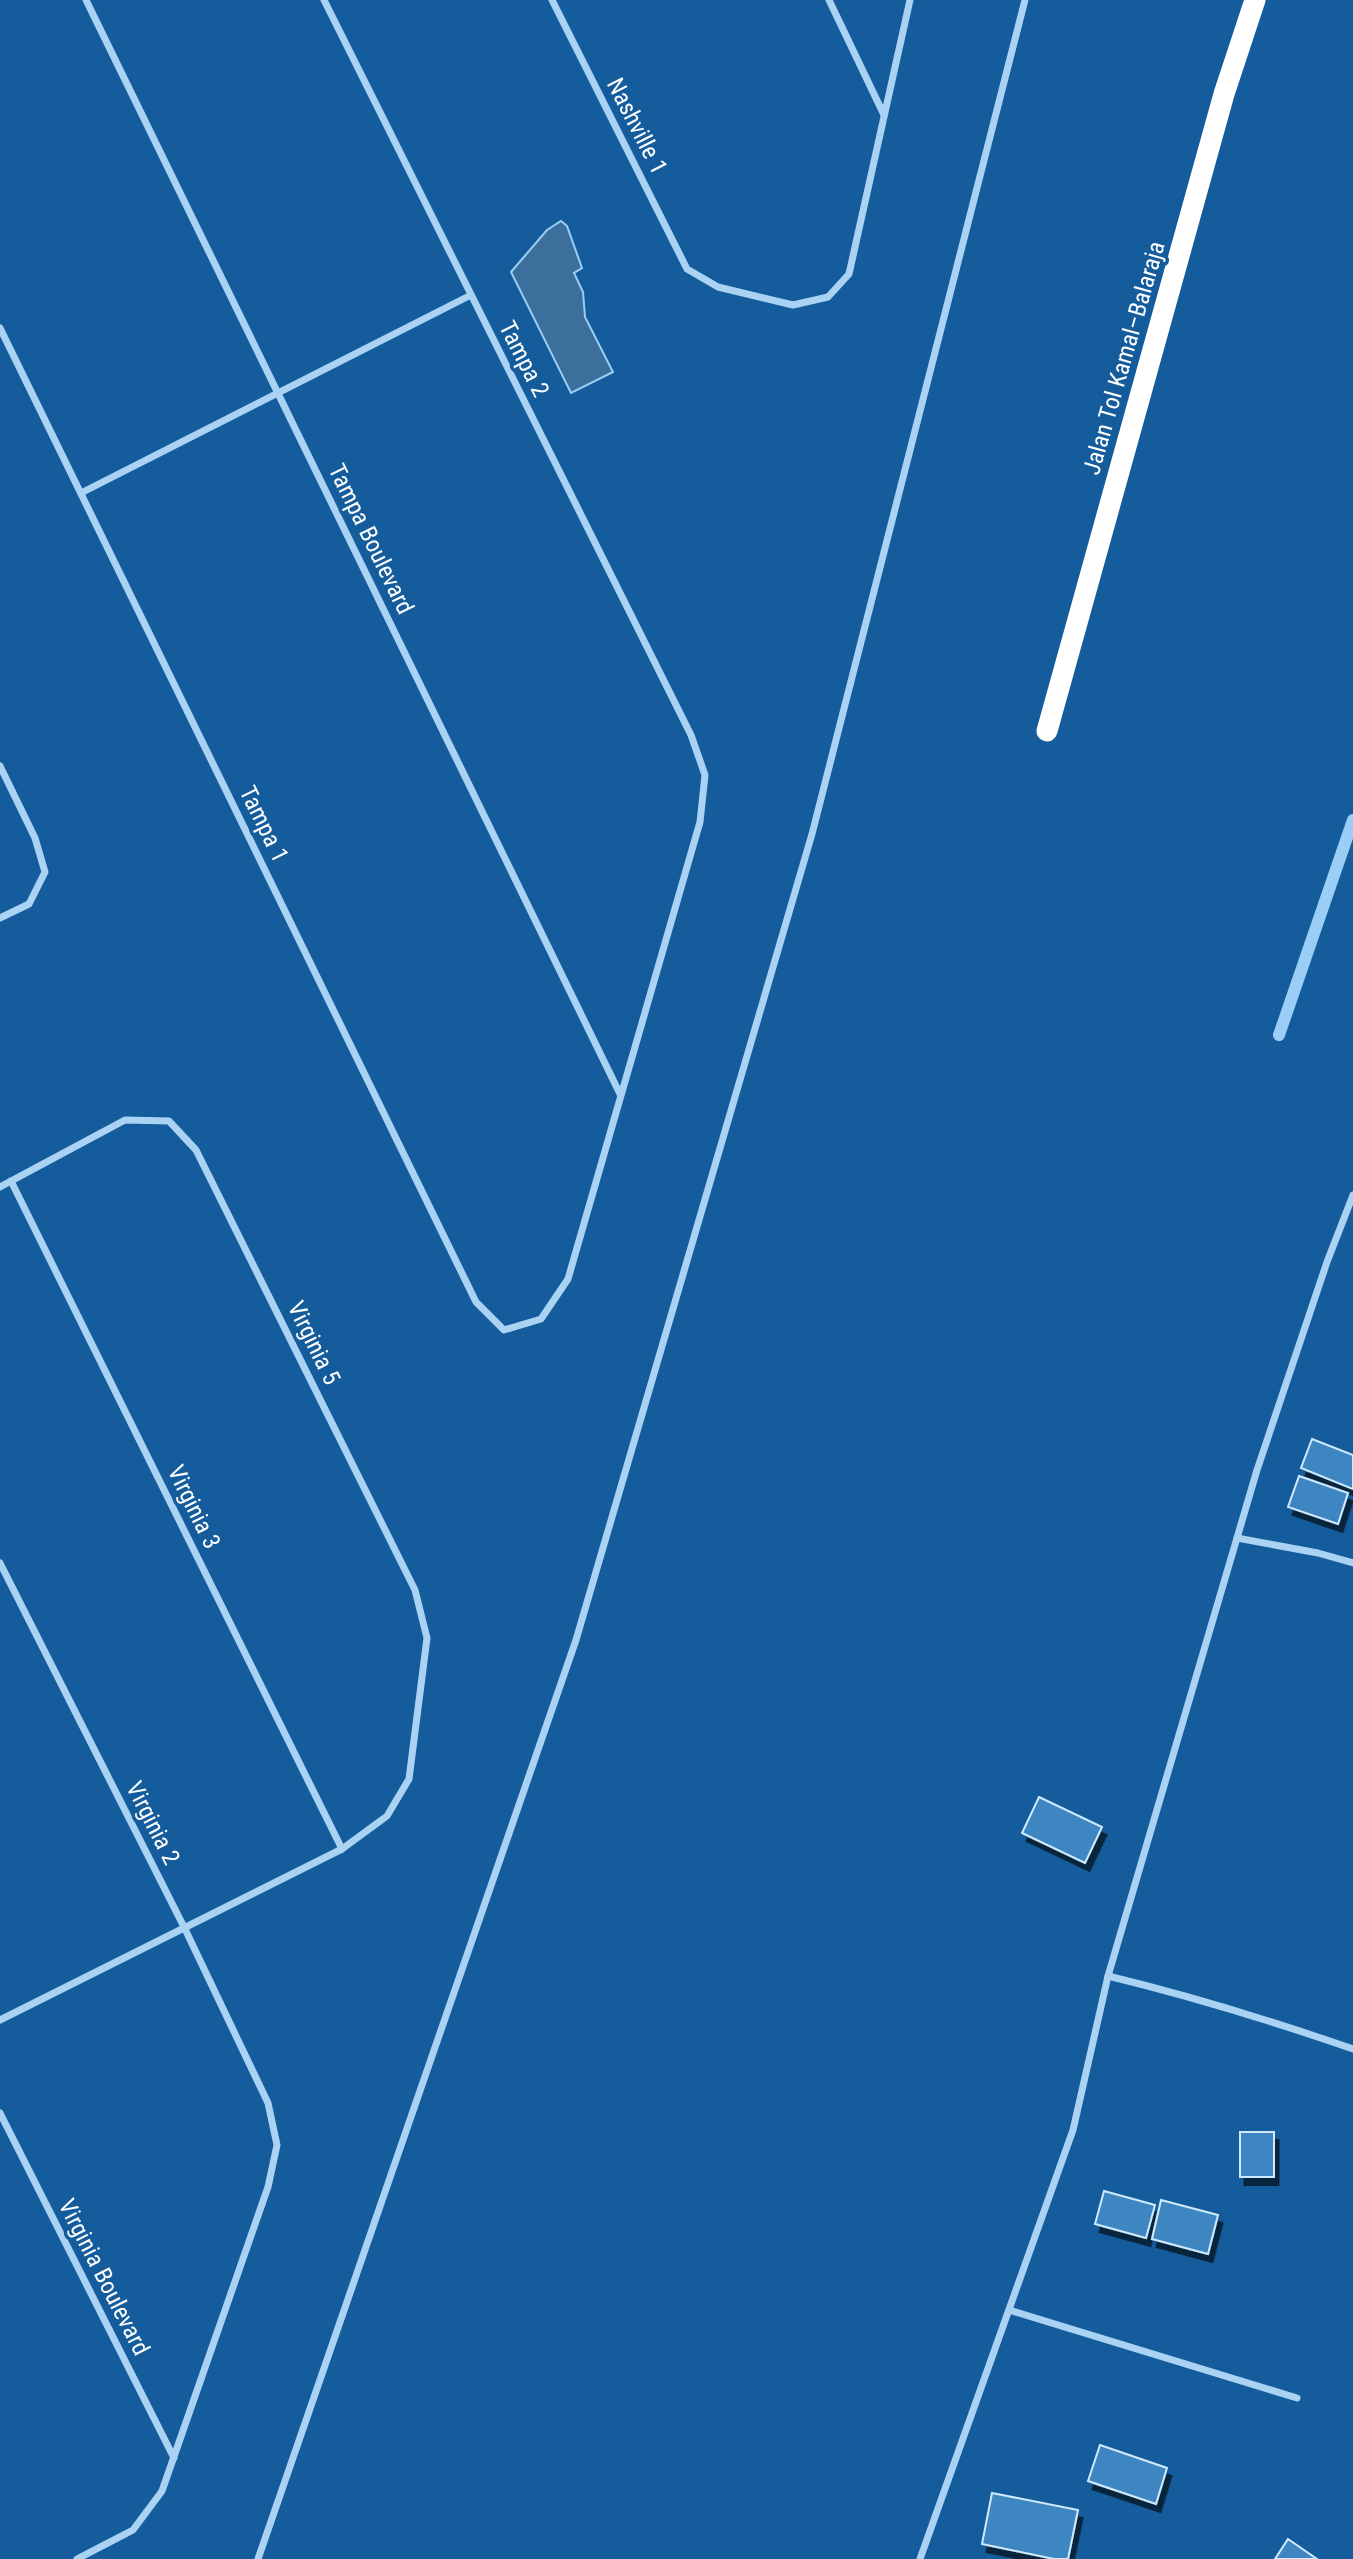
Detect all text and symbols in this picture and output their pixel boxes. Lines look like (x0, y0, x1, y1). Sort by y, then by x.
street label: Nashville 1 (601, 73, 673, 179)
street label: Jalan Tol Kamal–Balaraja (1077, 238, 1171, 478)
street label: Tampa 2 (493, 316, 555, 402)
street label: Tampa Boulevard (323, 459, 419, 619)
street label: Tampa 1 (234, 781, 294, 867)
street label: Virginia 5 (282, 1297, 346, 1389)
street label: Virginia 3 (162, 1461, 226, 1553)
street label: Virginia 2 (120, 1777, 186, 1869)
street label: Virginia Boulevard (53, 2194, 155, 2360)

